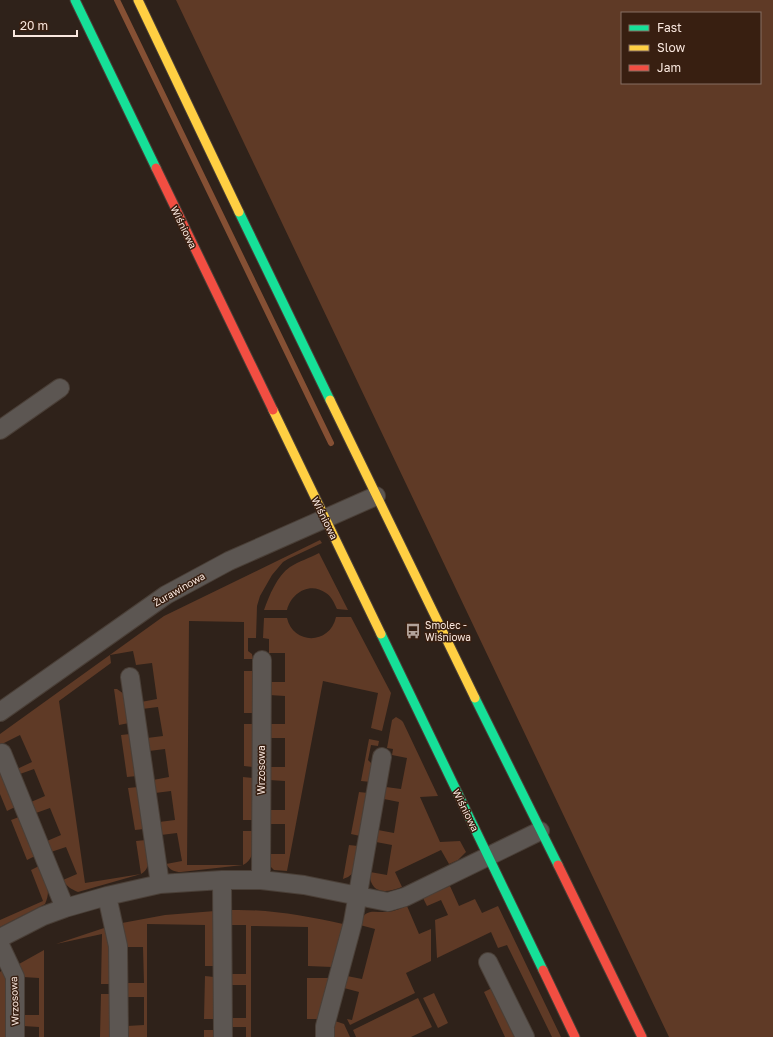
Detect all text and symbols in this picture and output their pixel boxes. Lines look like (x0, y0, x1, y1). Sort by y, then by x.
scale bar (14, 12, 77, 38)
legend (621, 12, 761, 84)
text: 20 m (20, 18, 48, 33)
text: Fast (657, 20, 682, 35)
text: Slow (657, 40, 685, 55)
text: Jam (657, 60, 681, 75)
street label: Wiśniowa (169, 204, 199, 250)
street label: Wiśniowa (310, 495, 340, 541)
street label: Żurawinowa (151, 569, 207, 609)
place label: Smolec - Wiśniowa (425, 619, 471, 643)
bus stop icon: Smolec - Wiśniowa (404, 622, 422, 640)
street label: Wrzosowa (255, 745, 267, 795)
street label: Wiśniowa (451, 787, 481, 833)
street label: Wrzosowa (7, 976, 21, 1026)

